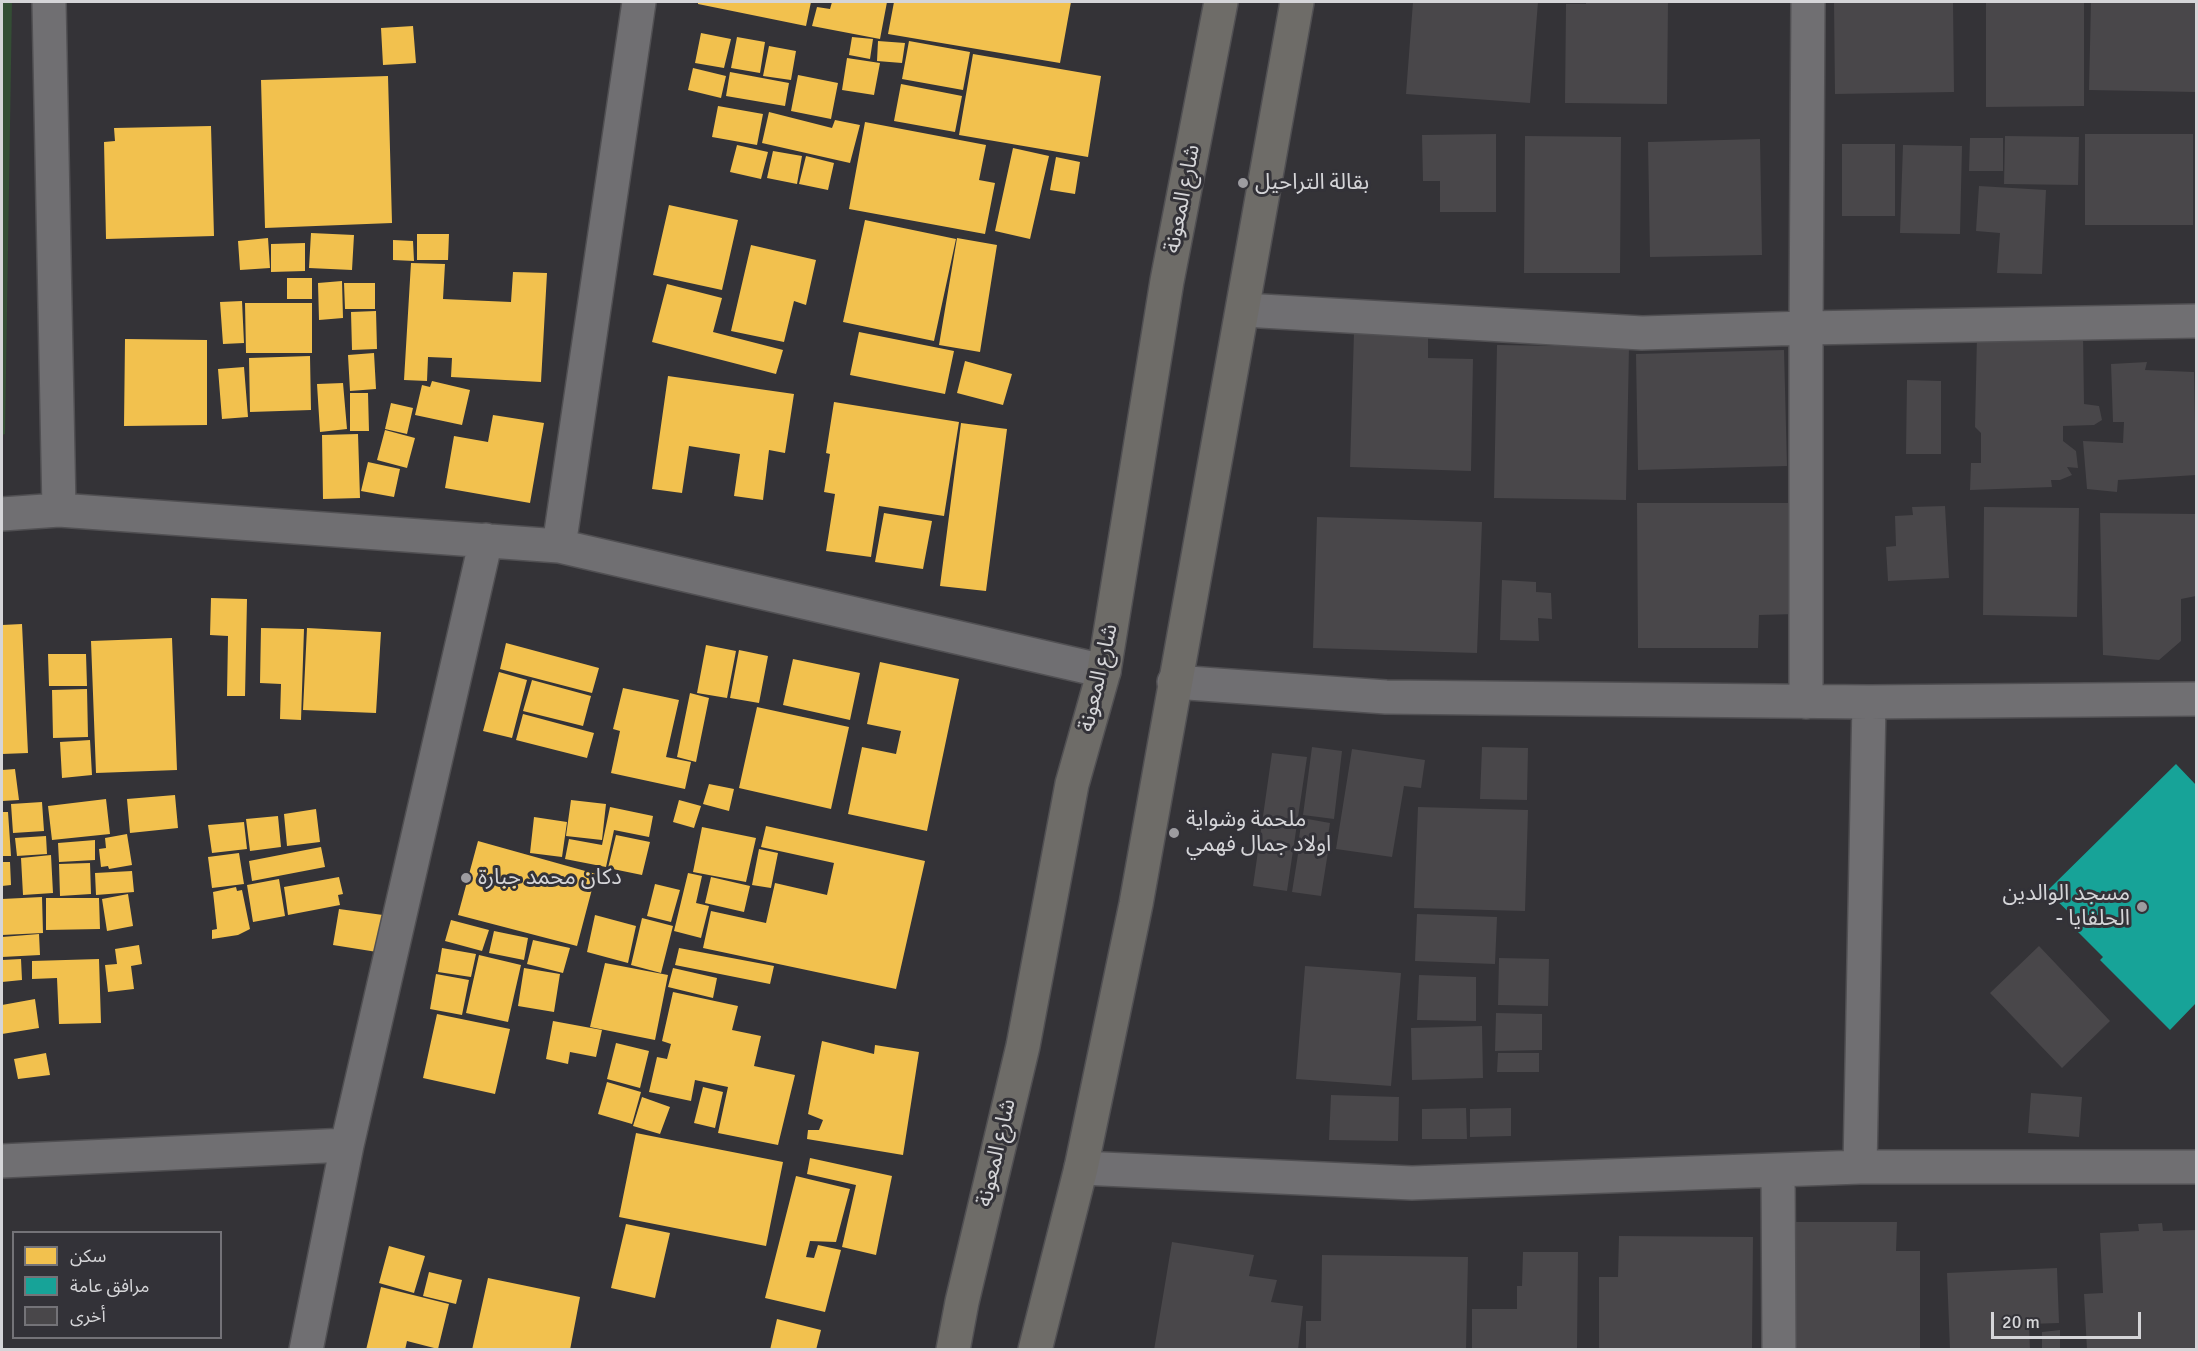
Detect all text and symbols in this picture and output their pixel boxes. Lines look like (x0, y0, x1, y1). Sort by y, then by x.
street label: شارع المعونة (1160, 143, 1206, 255)
place label: بقالة التراحيل (1255, 170, 1369, 196)
marker: بقالة التراحيل (1236, 176, 1250, 190)
street label: شارع المعونة (1074, 622, 1124, 734)
place label: ملحمة وشواية اولاد جمال فهمي (1186, 807, 1331, 858)
marker: ملحمة وشواية اولاد جمال فهمي (1167, 826, 1181, 840)
place label: دكان محمد جبارة (478, 865, 622, 891)
marker: دكان محمد جبارة (459, 871, 473, 885)
place label: مسجد الوالدين - الحلفايا (2003, 881, 2130, 932)
marker: مسجد الوالدين - الحلفايا (2135, 900, 2149, 914)
street label: شارع المعونة (972, 1097, 1022, 1209)
legend (12, 1231, 222, 1339)
text: سكن (70, 1245, 106, 1267)
text: مرافق عامة (70, 1275, 149, 1297)
scale bar (1994, 1300, 2144, 1338)
text: أخرى (70, 1305, 106, 1327)
text: 20 m (2002, 1311, 2040, 1333)

